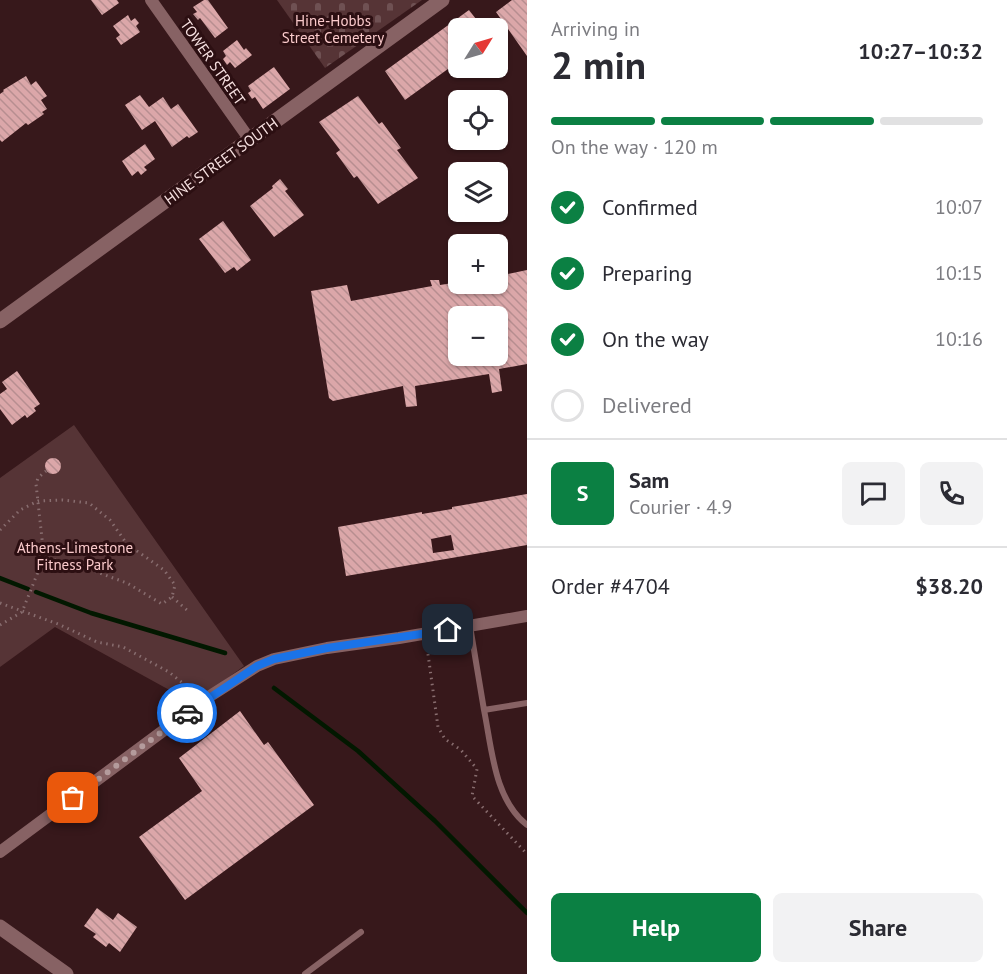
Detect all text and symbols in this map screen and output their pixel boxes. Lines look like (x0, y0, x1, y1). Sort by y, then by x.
park label: Hine-Hobbs Street Cemetery (282, 11, 384, 47)
street label: TOWER STREET (176, 15, 250, 109)
text: Arriving in (551, 16, 640, 42)
north arrow (448, 18, 508, 78)
map controls (448, 18, 508, 366)
text: 10:27–10:32 (858, 37, 983, 65)
text: 2 min (551, 39, 646, 90)
button: locate (448, 90, 508, 150)
street label: HINE STREET SOUTH (160, 113, 282, 209)
text: On the way · 120 m (551, 134, 718, 160)
button: layers (448, 162, 508, 222)
icon: check (551, 191, 584, 224)
text: Confirmed (602, 193, 698, 221)
text: 10:07 (935, 194, 983, 220)
button: + (448, 234, 508, 294)
icon: check (551, 257, 584, 290)
text: Preparing (602, 259, 692, 287)
text: 10:15 (935, 260, 983, 286)
button: − (448, 306, 508, 366)
icon: check (551, 323, 584, 356)
text: On the way (602, 325, 709, 353)
text: 10:16 (935, 326, 983, 352)
text: Delivered (602, 391, 692, 419)
button: chat (842, 462, 905, 525)
button: phone (920, 462, 983, 525)
text: Sam (629, 466, 669, 494)
text: S (577, 479, 588, 507)
text: Courier · 4.9 (629, 494, 732, 520)
park label: Athens-Limestone Fitness Park (17, 538, 133, 574)
text: Order #4704 (551, 572, 670, 600)
text: $38.20 (915, 572, 983, 600)
pin (422, 604, 473, 655)
icon: home (431, 613, 464, 646)
courier (157, 683, 217, 743)
icon: car (171, 697, 204, 730)
pin (47, 772, 98, 823)
icon: bag (56, 781, 89, 814)
button: Help (551, 893, 761, 962)
button: Share (773, 893, 983, 962)

